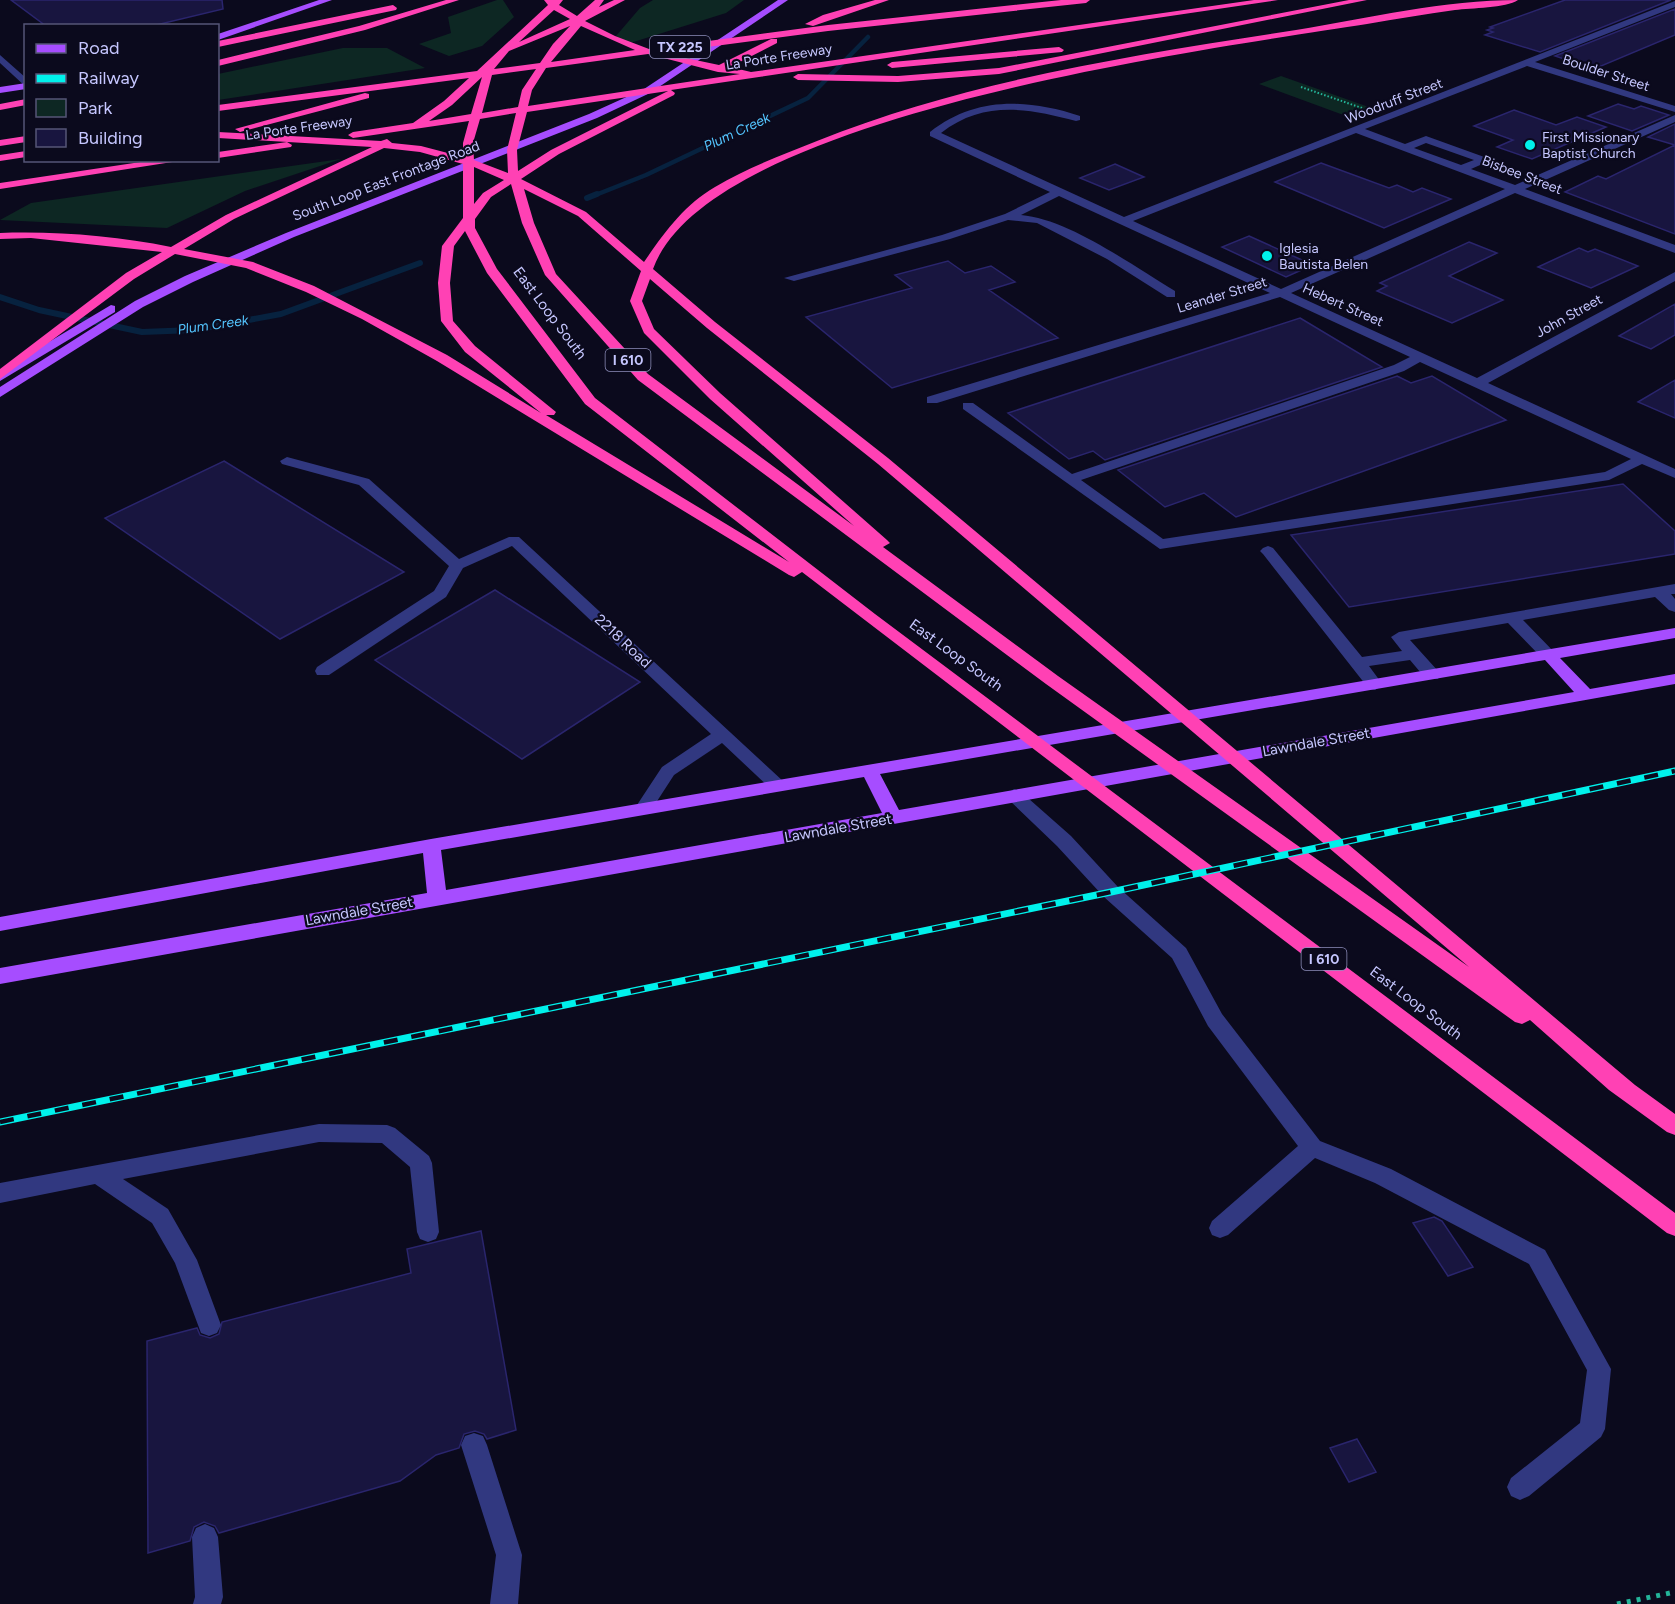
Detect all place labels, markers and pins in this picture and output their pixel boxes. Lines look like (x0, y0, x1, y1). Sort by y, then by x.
place label: First Missionary Baptist Church (1542, 129, 1640, 162)
marker: First Missionary Baptist Church (1523, 138, 1537, 152)
place label: Iglesia Bautista Belen (1279, 240, 1368, 273)
marker: Iglesia Bautista Belen (1260, 249, 1274, 263)

